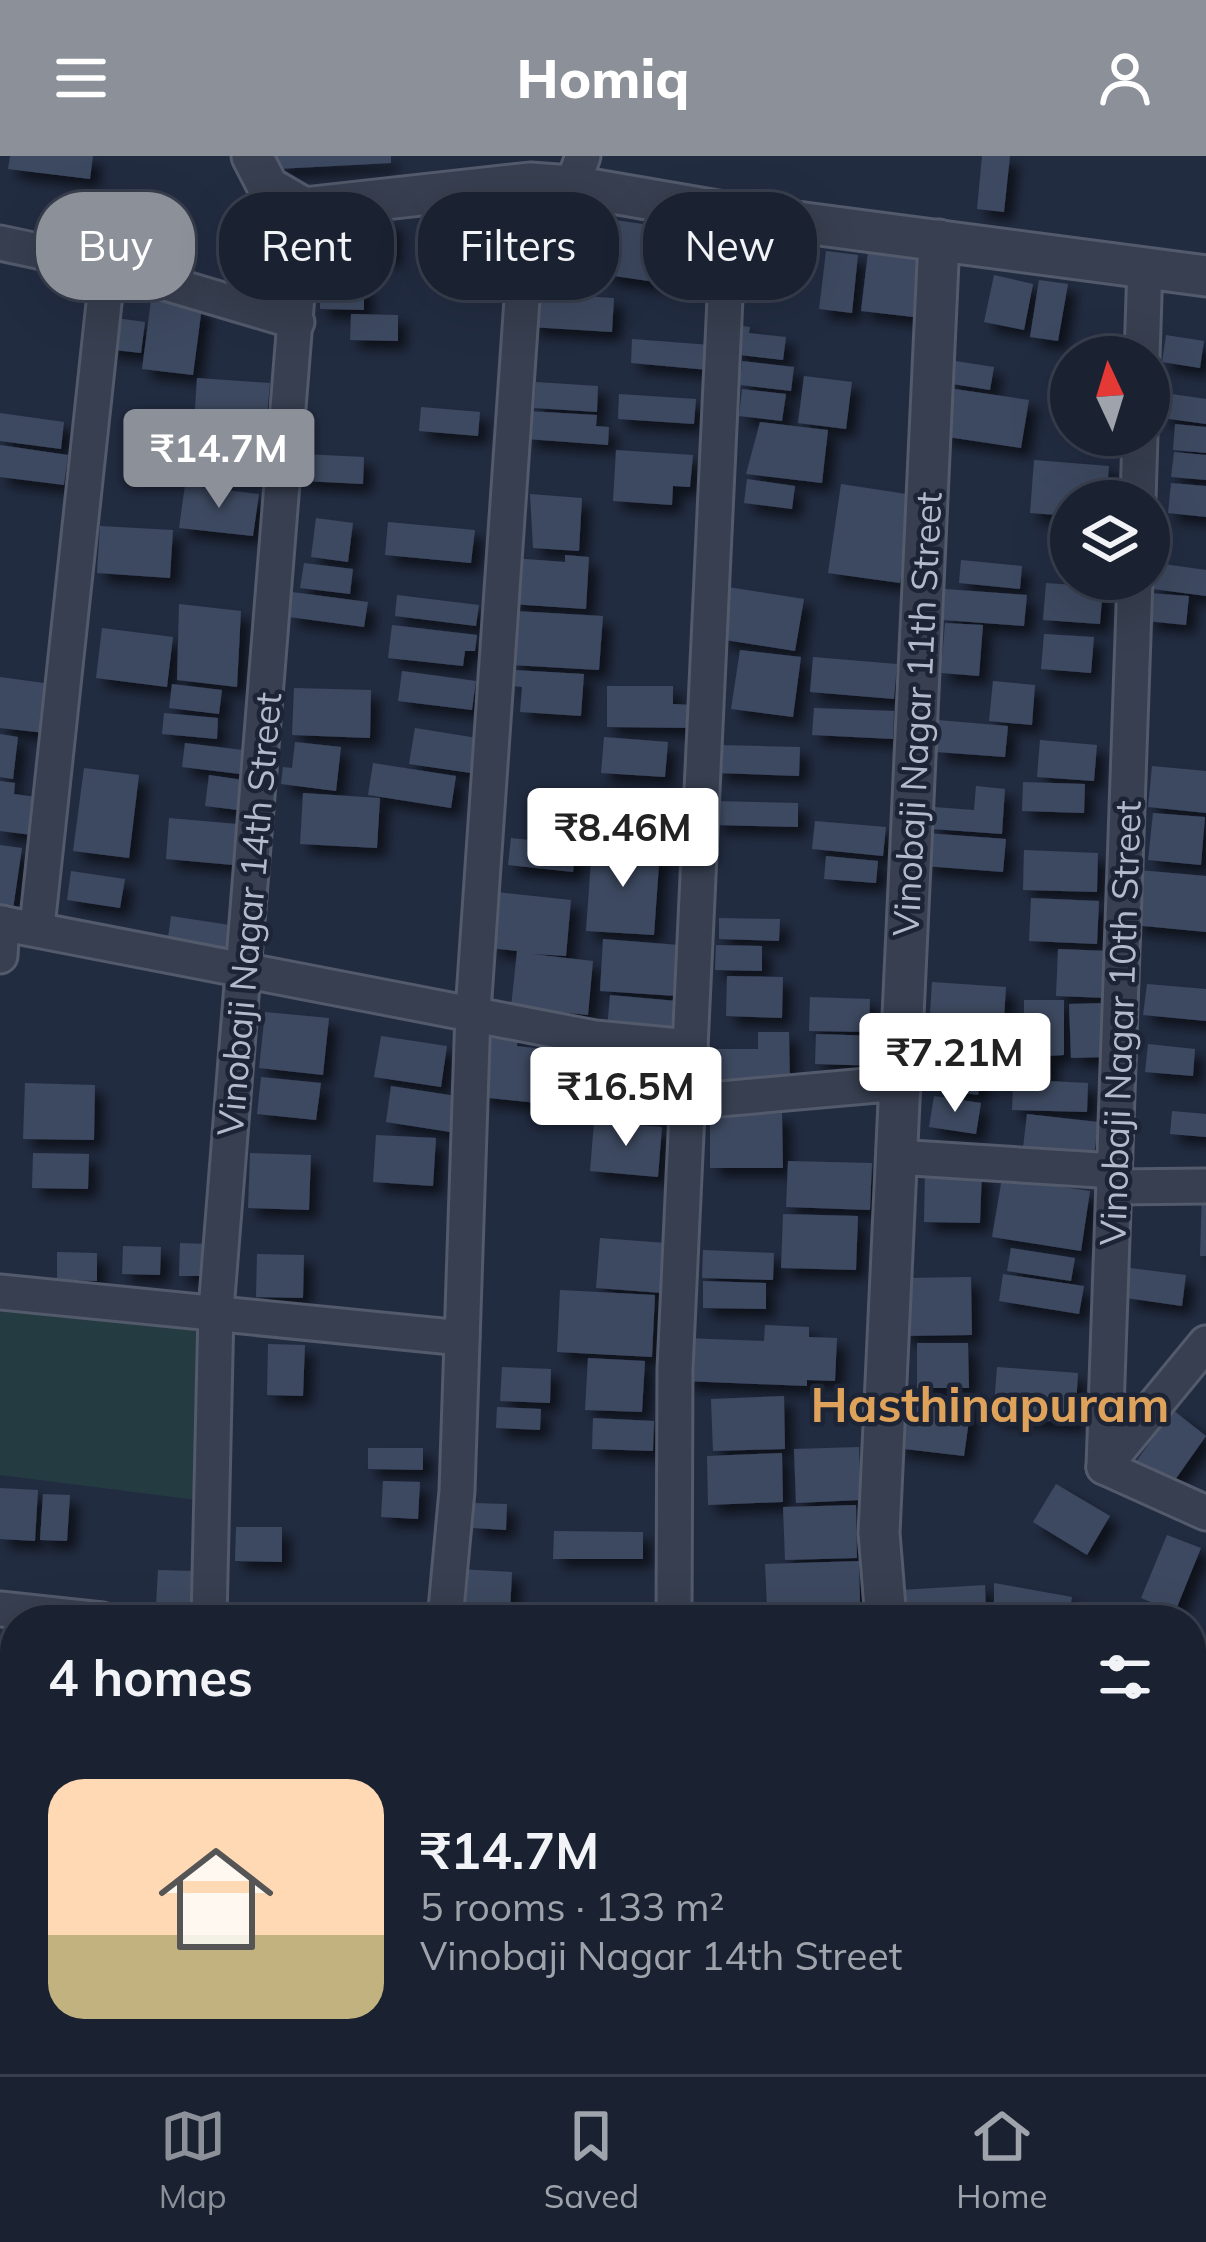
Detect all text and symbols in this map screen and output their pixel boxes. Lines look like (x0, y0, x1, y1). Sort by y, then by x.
text: Homiq (517, 44, 689, 112)
icon: menu (48, 45, 114, 111)
icon: person (1092, 45, 1158, 111)
chip: Buy (36, 192, 195, 300)
chip: Rent (219, 192, 394, 300)
chip: Filters (418, 192, 619, 300)
chip: New (643, 192, 817, 300)
north arrow (1050, 336, 1170, 456)
map controls (1050, 336, 1170, 600)
pin: ₹14.7M (121, 409, 317, 511)
text: ₹14.7M (150, 423, 288, 472)
button: layers (1050, 480, 1170, 600)
street label: Vinobaji Nagar 11th Street (882, 490, 951, 937)
street label: Vinobaji Nagar 14th Street (207, 690, 290, 1138)
pin: ₹8.46M (525, 788, 721, 890)
street label: Vinobaji Nagar 10th Street (1089, 800, 1150, 1246)
text: ₹8.46M (554, 802, 692, 851)
pin: ₹7.21M (857, 1013, 1053, 1115)
text: ₹7.21M (886, 1027, 1024, 1076)
pin: ₹16.5M (528, 1047, 724, 1149)
text: ₹16.5M (557, 1061, 695, 1110)
district label: Hasthinapuram (811, 1374, 1170, 1434)
icon: filters (1092, 1644, 1158, 1710)
text: 4 homes (48, 1645, 253, 1709)
text: ₹14.7M (420, 1818, 599, 1882)
icon: home (144, 1827, 288, 1971)
text: 5 rooms · 133 m² (420, 1882, 724, 1931)
text: Vinobaji Nagar 14th Street (420, 1931, 902, 1980)
tab: Map (159, 2103, 227, 2216)
tab: Saved (544, 2103, 639, 2216)
tab: Home (956, 2103, 1047, 2216)

